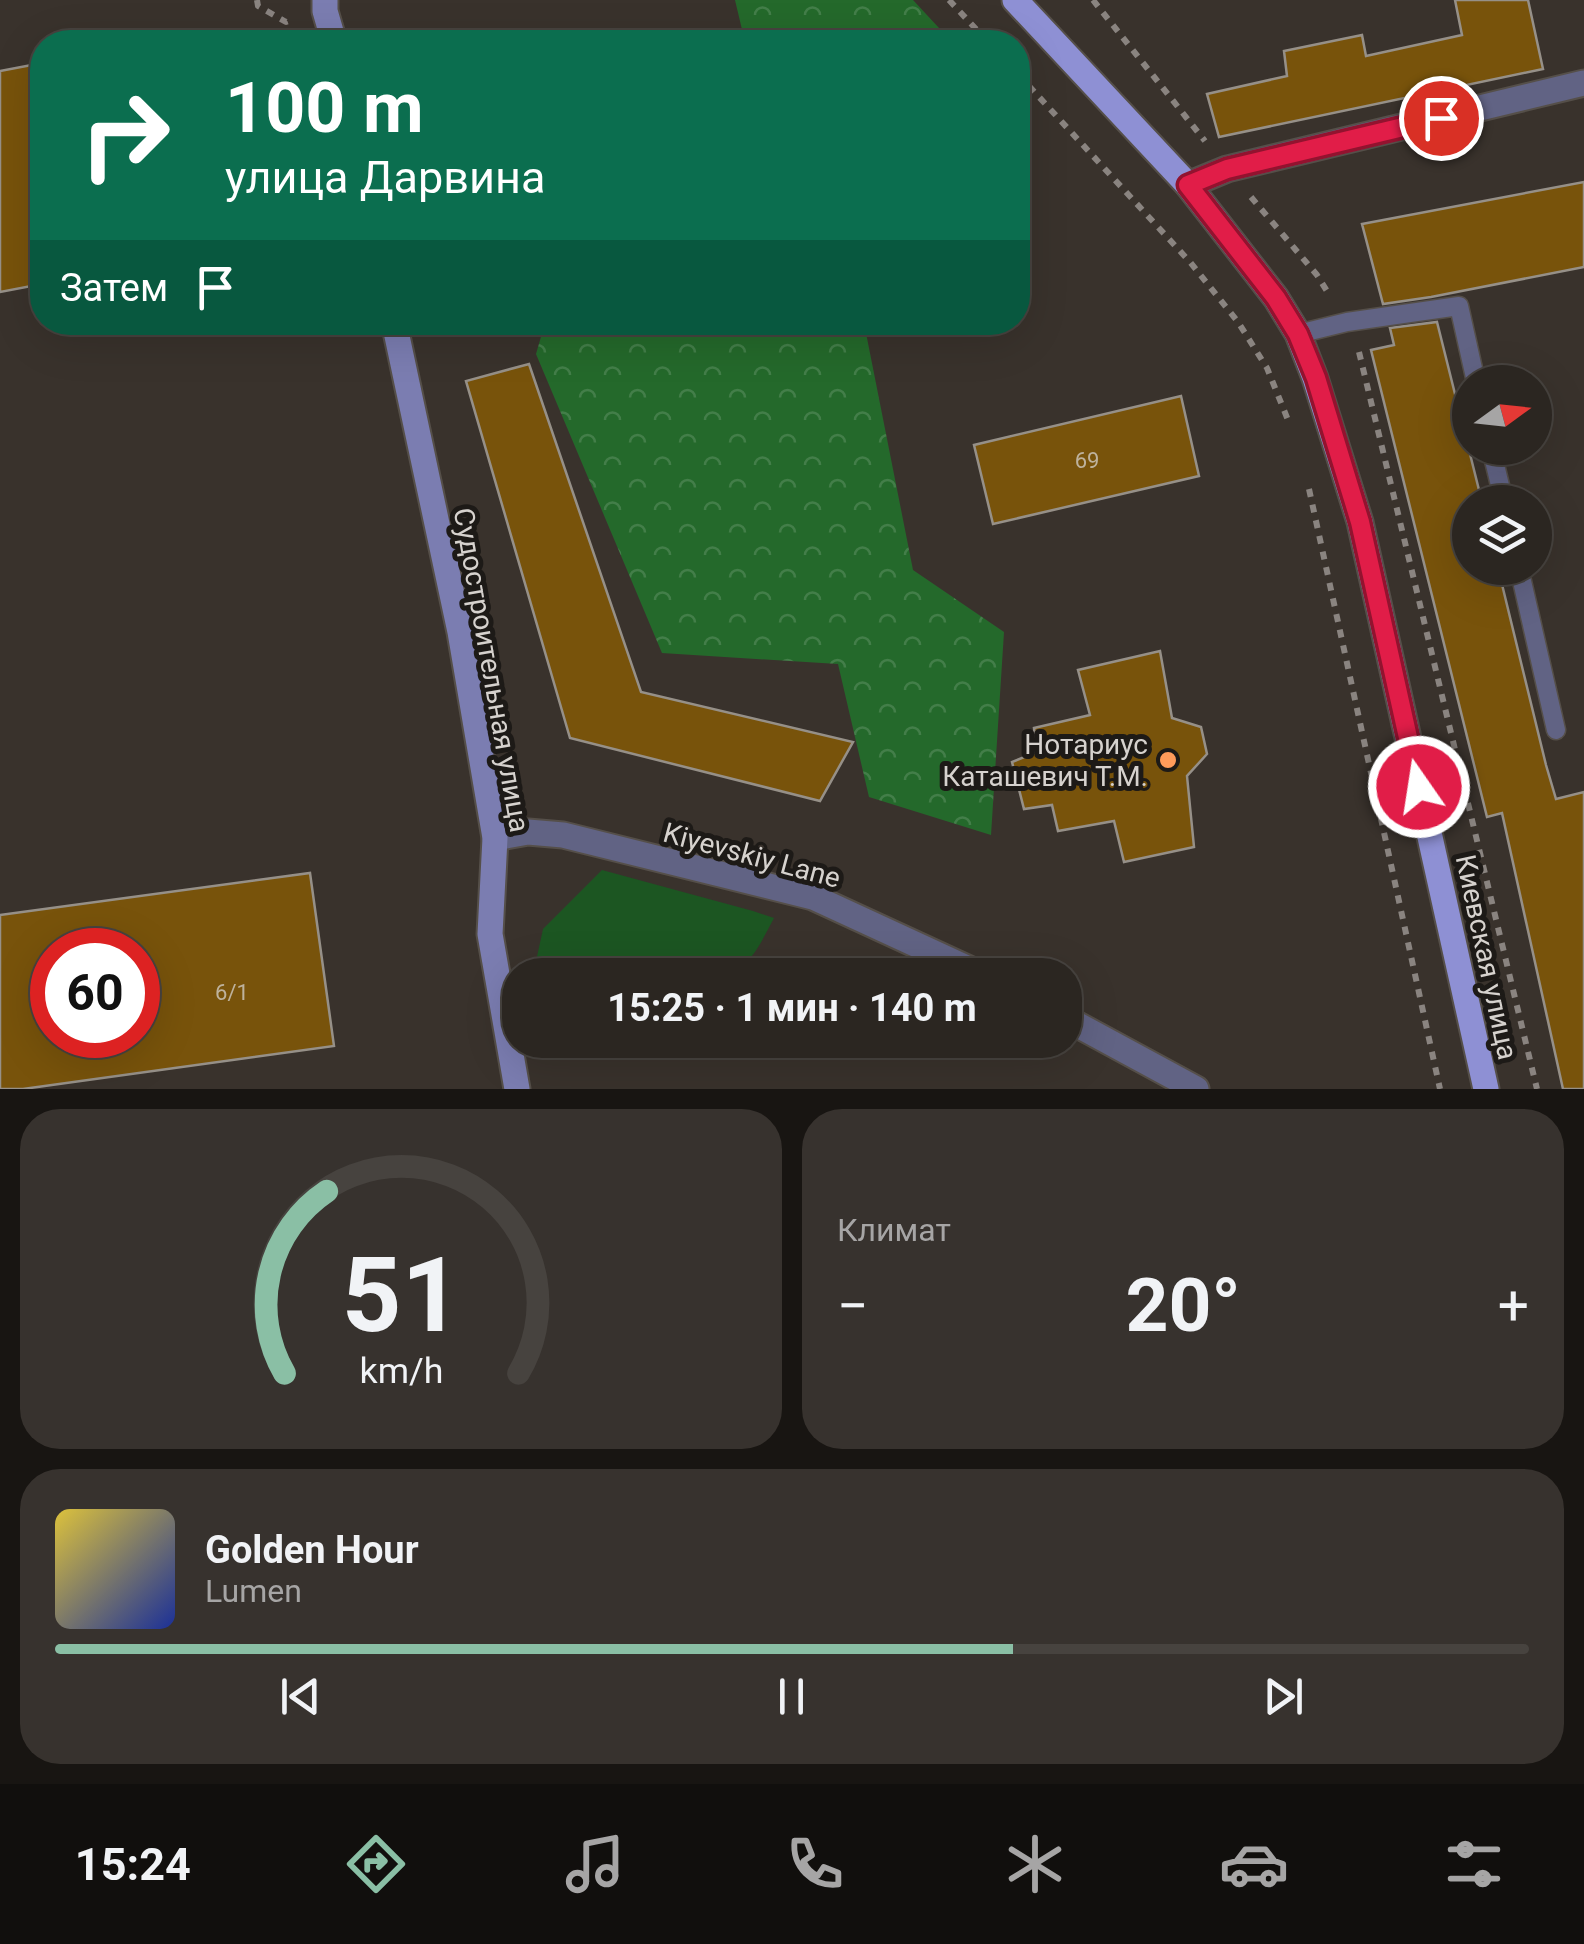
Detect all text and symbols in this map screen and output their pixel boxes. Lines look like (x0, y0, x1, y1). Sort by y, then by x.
text: 100 m (225, 67, 424, 149)
icon: right (60, 70, 190, 200)
pin (1399, 76, 1484, 161)
icon: arrive (1414, 91, 1469, 146)
text: улица Дарвина (225, 151, 545, 204)
icon: arrive (188, 260, 243, 315)
text: Затем (60, 266, 168, 310)
north arrow (1452, 365, 1552, 465)
map controls (1452, 365, 1552, 585)
house number: 69 (1075, 448, 1099, 473)
button: layers (1452, 485, 1552, 585)
street label: Судостроительная улица (447, 505, 536, 835)
place label: Нотариус Каташевич Т.М. (942, 728, 1148, 793)
position arrow (1367, 735, 1471, 839)
marker: Нотариус Каташевич Т.М. (1157, 749, 1179, 771)
street label: Kiyevskiy Lane (660, 816, 844, 895)
street label: Киевская улица (1449, 852, 1524, 1063)
speed limit sign: 60 (30, 928, 160, 1058)
house number: 6/1 (215, 980, 249, 1005)
text: 15:25 · 1 мин · 140 m (607, 986, 977, 1030)
text: Климат (837, 1211, 951, 1249)
text: 51 (341, 1235, 461, 1356)
text: 20° (1125, 1261, 1241, 1349)
text: − (837, 1274, 868, 1338)
text: + (1498, 1274, 1529, 1338)
text: km/h (359, 1350, 443, 1392)
text: Golden Hour (205, 1528, 419, 1572)
text: Lumen (205, 1572, 302, 1610)
icon: previous (273, 1669, 328, 1724)
icon: pause (764, 1669, 819, 1724)
icon: next (1256, 1669, 1311, 1724)
icon: directions (341, 1829, 411, 1899)
icon: music (560, 1829, 630, 1899)
icon: phone (780, 1829, 850, 1899)
icon: climate (1000, 1829, 1070, 1899)
icon: car (1219, 1829, 1289, 1899)
icon: filters (1439, 1829, 1509, 1899)
text: 15:24 (75, 1838, 191, 1891)

